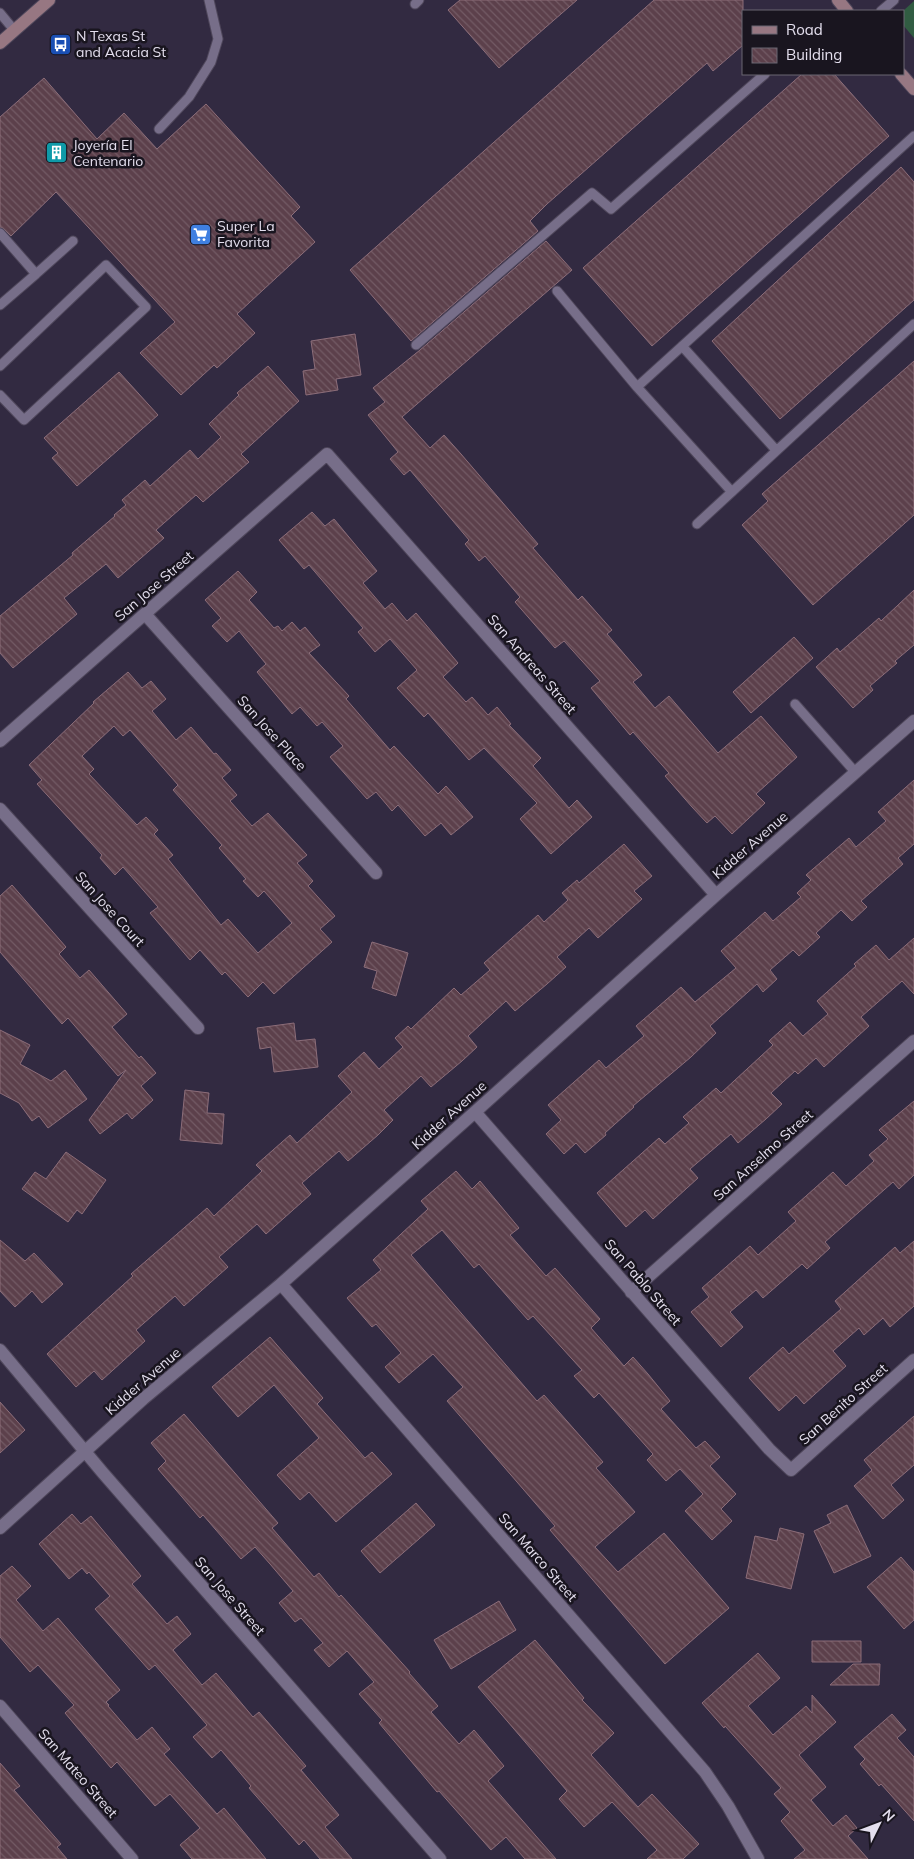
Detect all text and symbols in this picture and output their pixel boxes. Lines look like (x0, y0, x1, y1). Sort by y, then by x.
legend (742, 10, 904, 75)
text: Road (786, 20, 823, 39)
place label: N Texas St and Acacia St (76, 27, 166, 61)
bus stop icon: N Texas St and Acacia St (48, 32, 72, 56)
text: Building (786, 45, 842, 64)
place label: Joyería El Centenario (73, 136, 143, 170)
building icon: Joyería El Centenario (45, 141, 69, 165)
place label: Super La Favorita (217, 217, 275, 251)
supermarket icon: Super La Favorita (189, 222, 213, 246)
street label: San Jose Street (111, 547, 197, 625)
street label: San Andreas Street (484, 610, 580, 718)
street label: San Jose Place (234, 692, 310, 774)
street label: Kidder Avenue (709, 807, 791, 883)
street label: San Jose Court (71, 868, 149, 951)
street label: Kidder Avenue (408, 1077, 490, 1153)
street label: San Anselmo Street (709, 1105, 817, 1205)
street label: San Pablo Street (601, 1235, 685, 1329)
street label: Kidder Avenue (102, 1343, 184, 1419)
street label: San Benito Street (795, 1359, 891, 1448)
street label: San Marco Street (495, 1509, 581, 1605)
street label: San Jose Street (191, 1553, 269, 1639)
street label: San Mateo Street (34, 1725, 122, 1821)
north arrow (854, 1799, 904, 1849)
text: N (878, 1805, 899, 1825)

